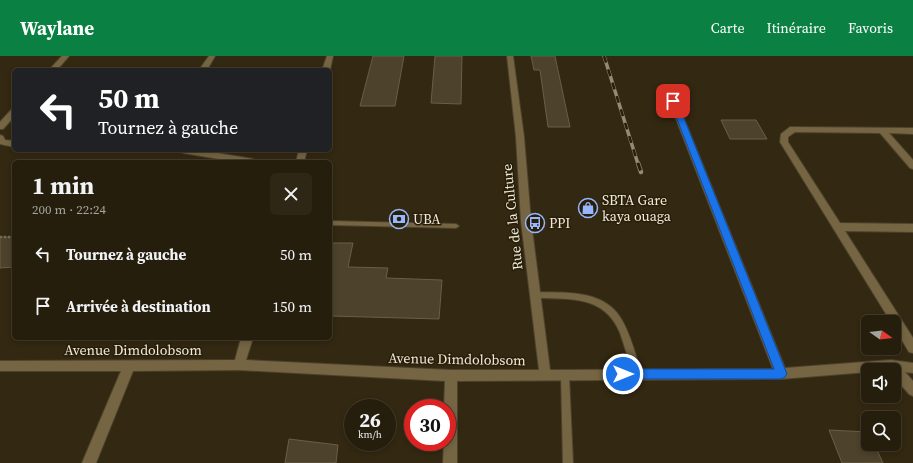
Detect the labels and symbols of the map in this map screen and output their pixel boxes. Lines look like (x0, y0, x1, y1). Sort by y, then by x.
pin (656, 84, 690, 118)
street label: Rue de la Culture (496, 163, 528, 271)
place label: SBTA Gare kaya ouaga (602, 190, 672, 226)
shop icon: SBTA Gare kaya ouaga (577, 197, 599, 219)
bank icon: UBA (388, 208, 410, 230)
place label: UBA (413, 209, 441, 229)
bus stop icon: PPI (524, 212, 546, 234)
place label: PPI (549, 213, 570, 233)
north arrow (861, 315, 901, 355)
street label: Avenue Dimdolobsom (64, 340, 202, 360)
street label: Avenue Dimdolobsom (388, 348, 526, 370)
position arrow (602, 353, 644, 395)
speed limit sign: 30 (404, 399, 456, 451)

